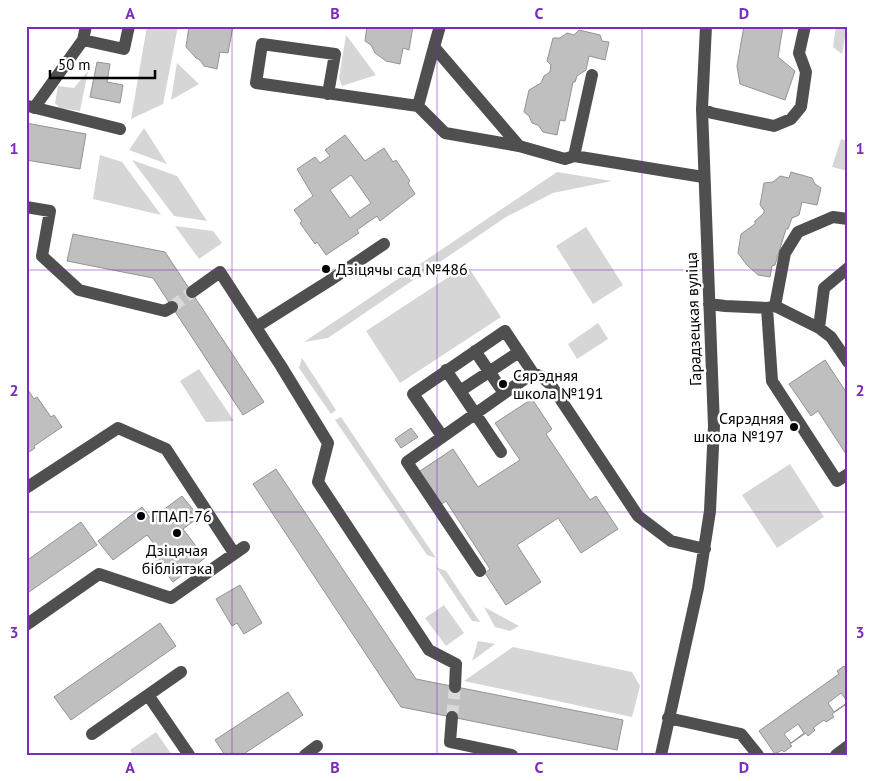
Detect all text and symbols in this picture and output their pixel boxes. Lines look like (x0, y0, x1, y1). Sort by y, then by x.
text: A (125, 3, 135, 23)
text: B (330, 3, 340, 23)
text: C (535, 3, 544, 23)
text: D (739, 3, 749, 23)
scale bar (50, 48, 155, 80)
text: 50 m (58, 55, 91, 74)
text: 1 (9, 138, 19, 158)
text: 1 (855, 138, 865, 158)
street label: Гарадзецкая вуліца (681, 252, 705, 386)
place label: Дзіцячы сад №486 (336, 259, 468, 279)
marker: Дзіцячы сад №486 (320, 263, 332, 275)
place label: Сярэдняя школа №191 (513, 365, 604, 403)
marker: Сярэдняя школа №191 (497, 378, 509, 390)
text: 2 (9, 380, 19, 400)
text: 2 (855, 380, 865, 400)
place label: Сярэдняя школа №197 (693, 408, 784, 446)
marker: Сярэдняя школа №197 (788, 421, 800, 433)
place label: ГПАП-76 (151, 506, 212, 526)
marker: ГПАП-76 (135, 510, 147, 522)
marker: Дзіцячая бібліятэка (171, 527, 183, 539)
place label: Дзіцячая бібліятэка (142, 540, 212, 578)
text: 3 (9, 622, 19, 642)
text: 3 (855, 622, 865, 642)
text: A (125, 757, 135, 777)
text: B (330, 757, 340, 777)
text: C (535, 757, 544, 777)
text: D (739, 757, 749, 777)

